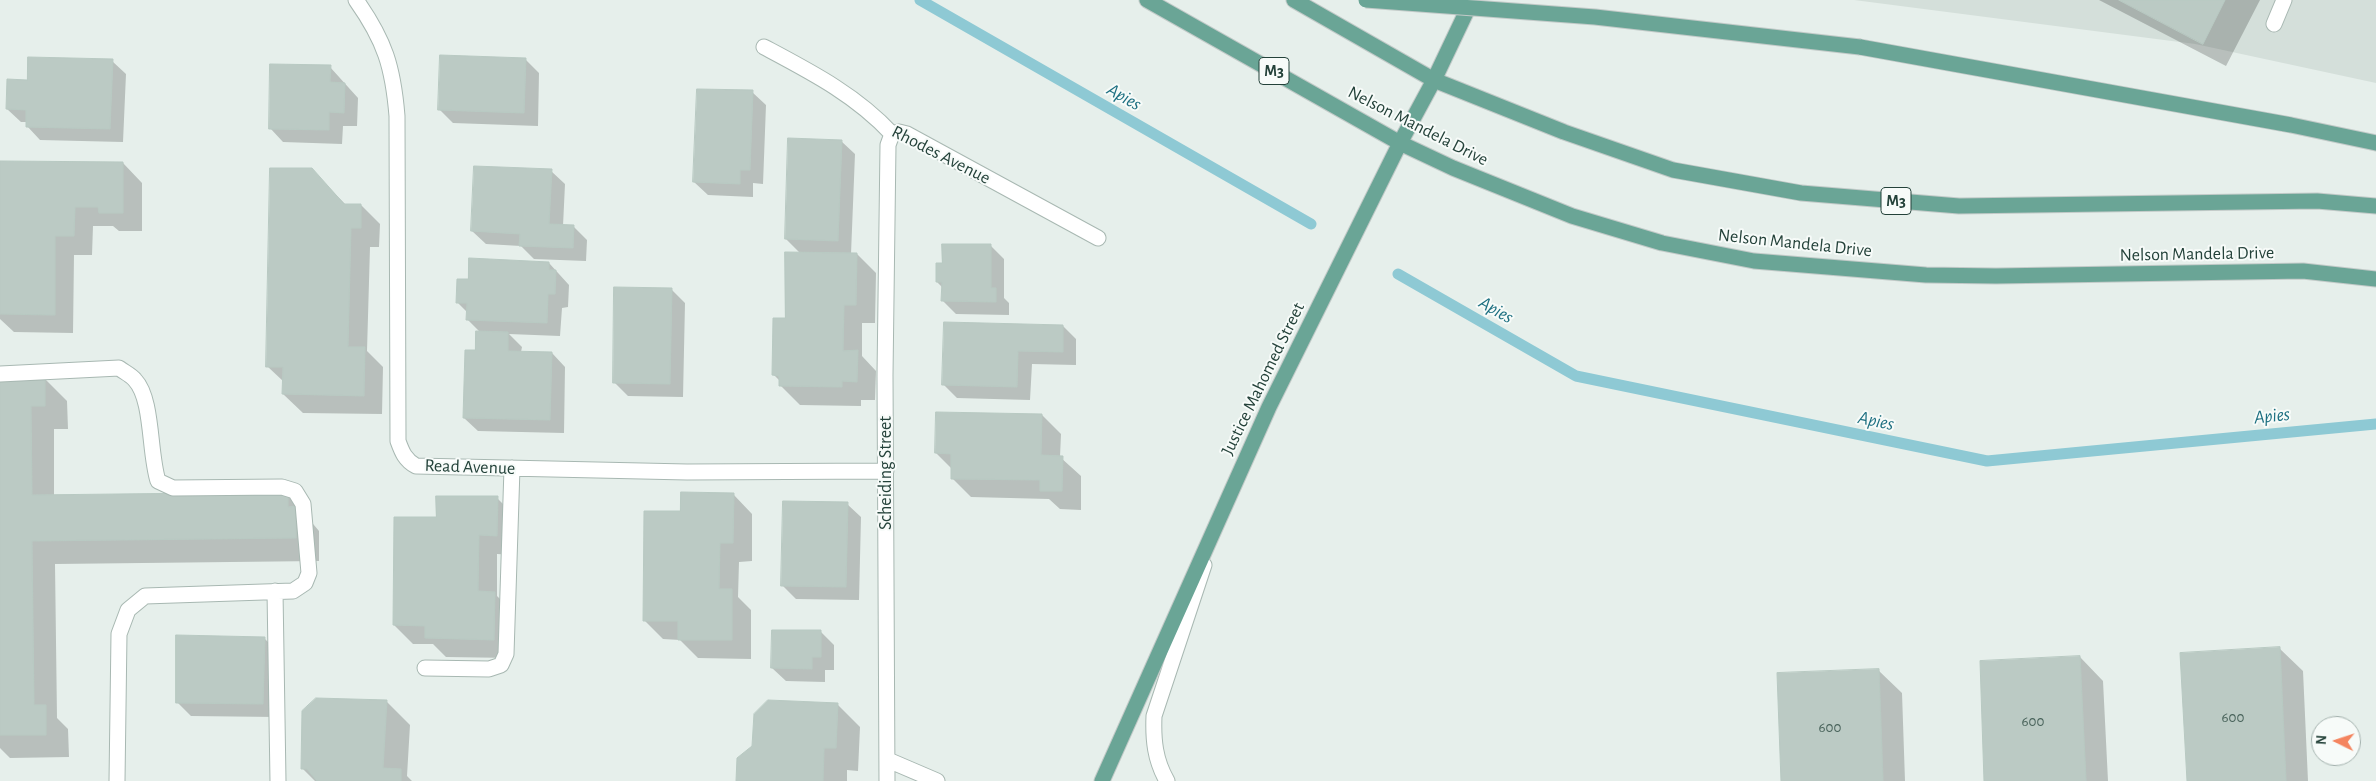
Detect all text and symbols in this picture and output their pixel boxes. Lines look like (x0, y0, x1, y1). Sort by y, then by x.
road number: M3 (1259, 58, 1289, 84)
water label: Apies (1103, 78, 1145, 116)
street label: Nelson Mandela Drive (1344, 81, 1492, 171)
street label: Rhodes Avenue (888, 121, 994, 189)
road number: M3 (1881, 188, 1911, 215)
street label: Nelson Mandela Drive (1717, 224, 1873, 262)
street label: Nelson Mandela Drive (2120, 242, 2274, 266)
water label: Apies (1475, 291, 1517, 329)
street label: Justice Mahomed Street (1217, 299, 1309, 459)
water label: Apies (2253, 403, 2291, 429)
water label: Apies (1856, 406, 1896, 436)
street label: Scheiding Street (875, 416, 897, 530)
street label: Read Avenue (424, 455, 516, 479)
house number: 600 (2222, 708, 2244, 726)
house number: 600 (2022, 712, 2044, 730)
north arrow (2311, 716, 2361, 766)
house number: 600 (1819, 718, 1841, 736)
text: N (2315, 735, 2329, 745)

